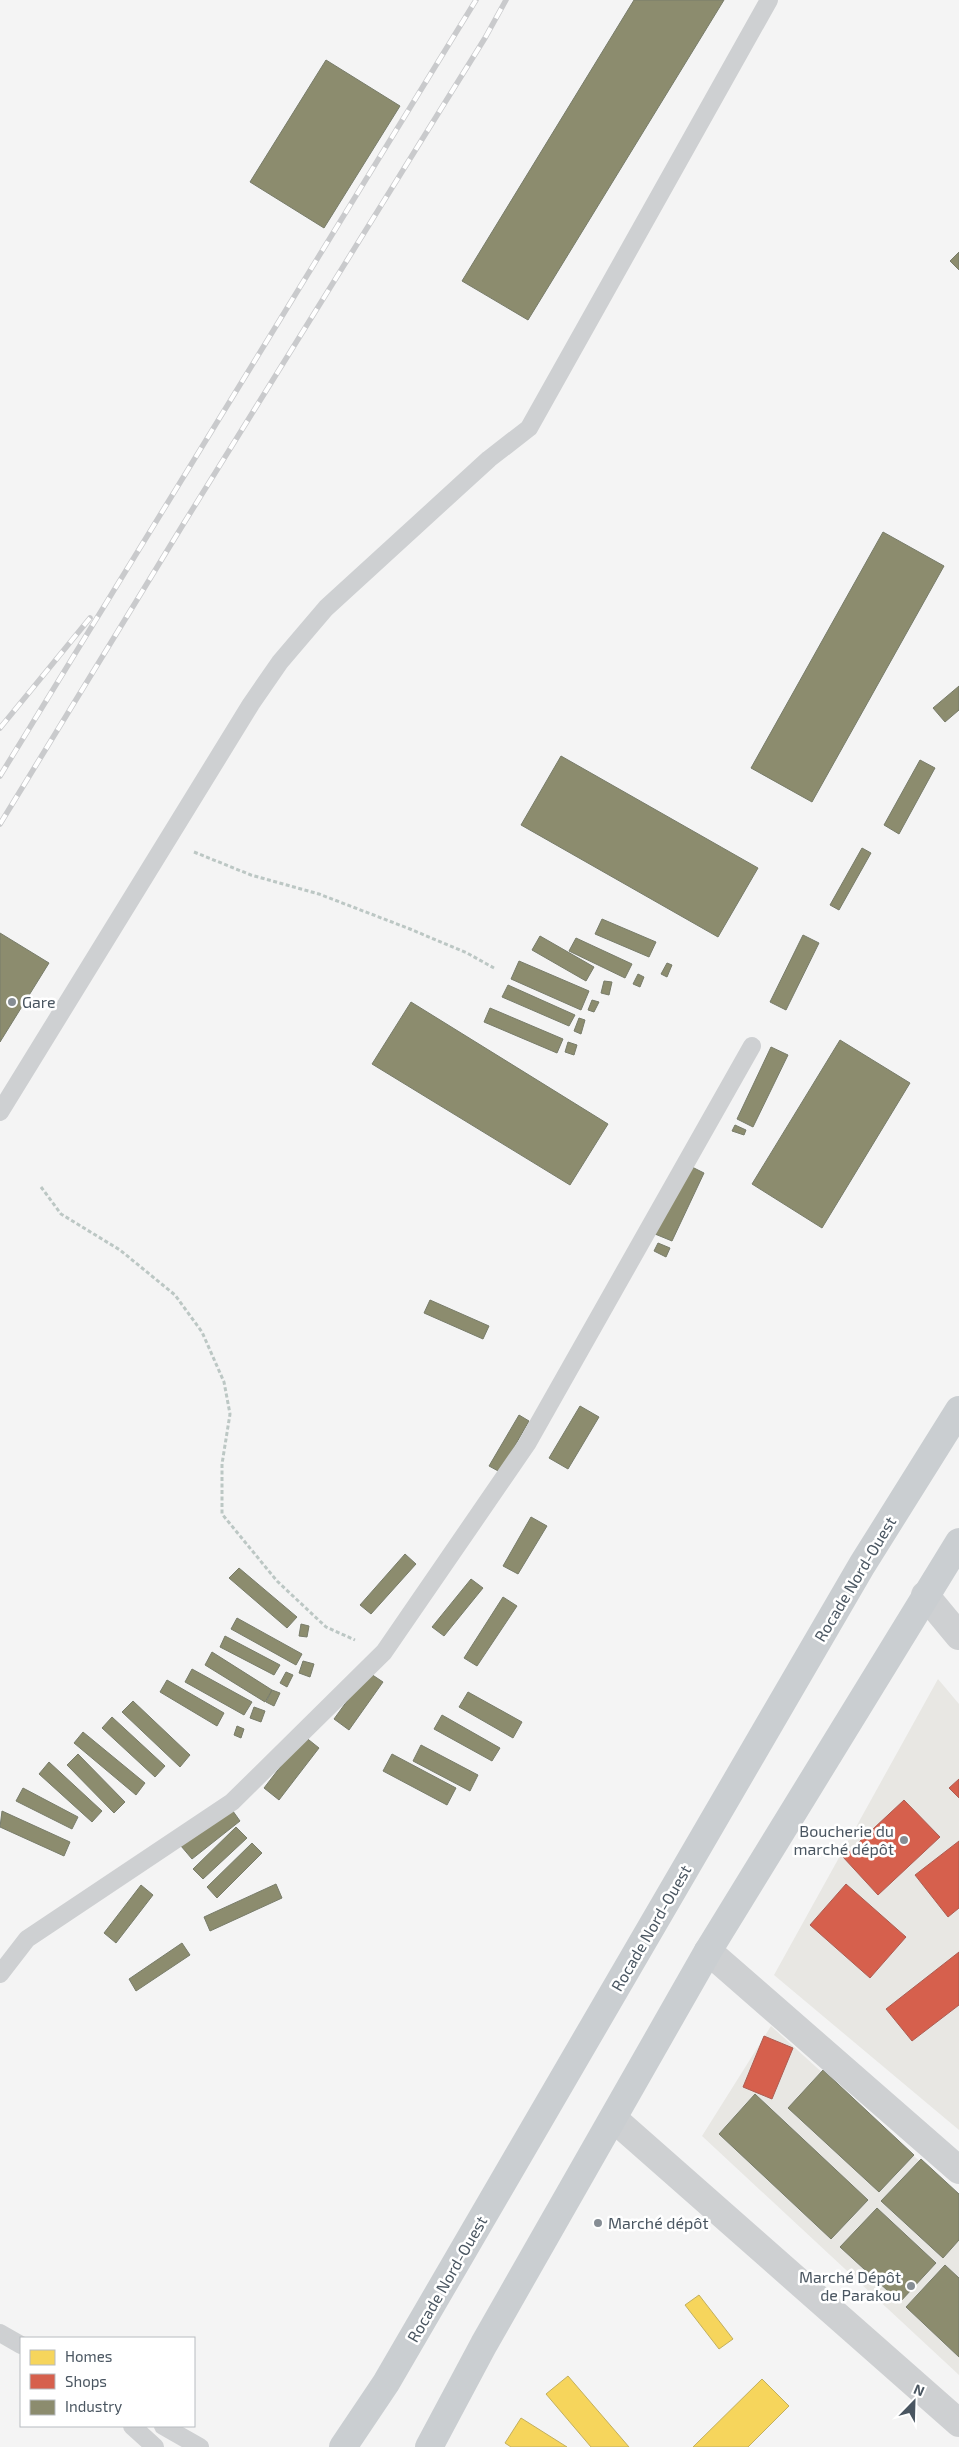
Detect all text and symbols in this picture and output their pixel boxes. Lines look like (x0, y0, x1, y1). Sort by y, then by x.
place label: Gare (22, 992, 56, 1011)
marker: Gare (6, 996, 18, 1008)
street label: Rocade Nord-Ouest (810, 1513, 899, 1645)
place label: Boucherie du marché dépôt (794, 1821, 894, 1858)
marker: Boucherie du marché dépôt (898, 1834, 910, 1846)
street label: Rocade Nord-Ouest (607, 1861, 694, 1994)
street label: Rocade Nord-Ouest (403, 2212, 490, 2345)
place label: Marché dépôt (608, 2213, 709, 2232)
marker: Marché dépôt (592, 2217, 604, 2229)
place label: Marché Dépôt de Parakou (799, 2267, 901, 2304)
marker: Marché Dépôt de Parakou (905, 2280, 917, 2292)
legend (20, 2337, 195, 2427)
text: Homes (65, 2347, 112, 2365)
text: Shops (65, 2372, 107, 2390)
north arrow (889, 2377, 939, 2427)
text: N (911, 2380, 927, 2399)
text: Industry (65, 2397, 122, 2415)

